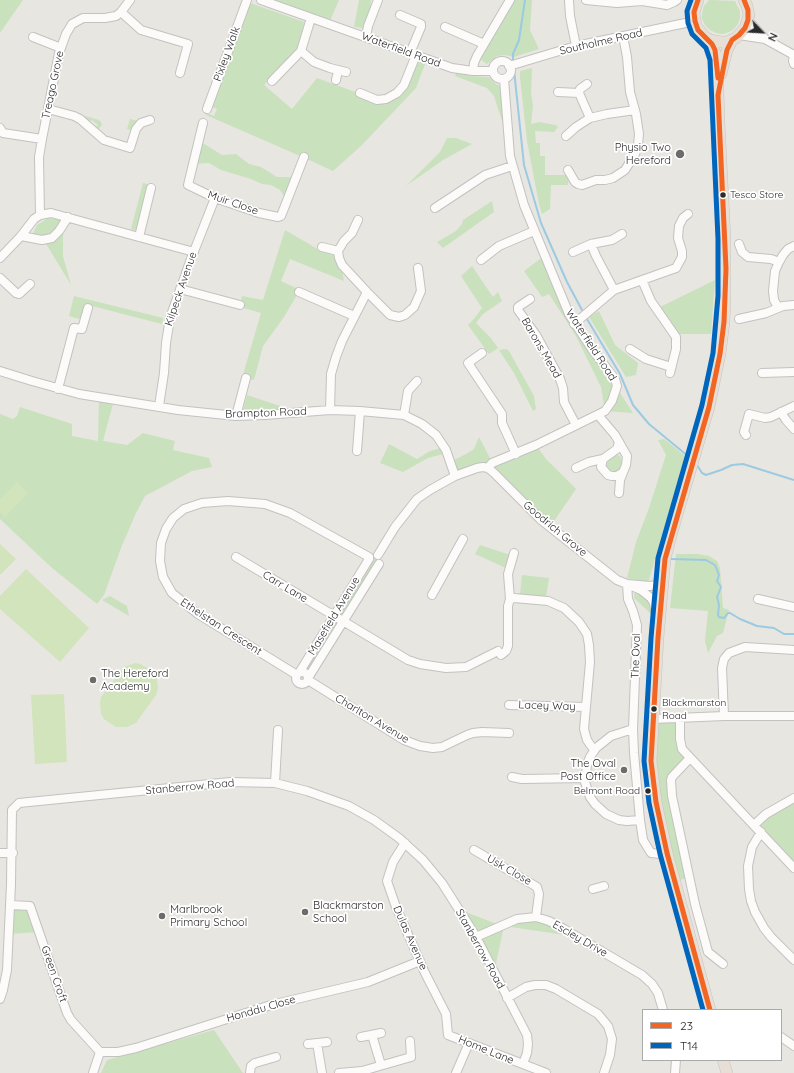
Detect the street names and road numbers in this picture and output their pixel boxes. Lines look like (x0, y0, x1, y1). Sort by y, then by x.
street label: Pixley Walk (211, 25, 243, 83)
street label: Southolme Road (558, 26, 644, 58)
street label: Waterfield Road (360, 30, 442, 70)
street label: Treago Grove (39, 50, 67, 120)
street label: Muir Close (206, 188, 260, 218)
street label: Kilpeck Avenue (162, 250, 200, 328)
street label: Waterfield Road (563, 307, 619, 383)
street label: Barons Mead (518, 315, 564, 381)
street label: Brampton Road (225, 405, 307, 421)
street label: Goodrich Grove (520, 498, 590, 560)
street label: Carr Lane (260, 568, 310, 606)
street label: Masefield Avenue (305, 574, 363, 658)
street label: Ethelstan Crescent (178, 596, 264, 658)
street label: The Oval (629, 633, 643, 679)
street label: Charlton Avenue (333, 692, 411, 746)
street label: Lacey Way (518, 698, 576, 714)
street label: Stanberrow Road (145, 777, 235, 797)
street label: Usk Close (484, 852, 534, 888)
street label: Dulas Avenue (390, 904, 430, 972)
street label: Stanberrow Road (453, 907, 507, 991)
street label: Escley Drive (550, 918, 610, 960)
street label: Green Croft (38, 944, 70, 1004)
street label: Honddu Close (225, 993, 297, 1025)
street label: Home Lane (456, 1033, 516, 1067)

